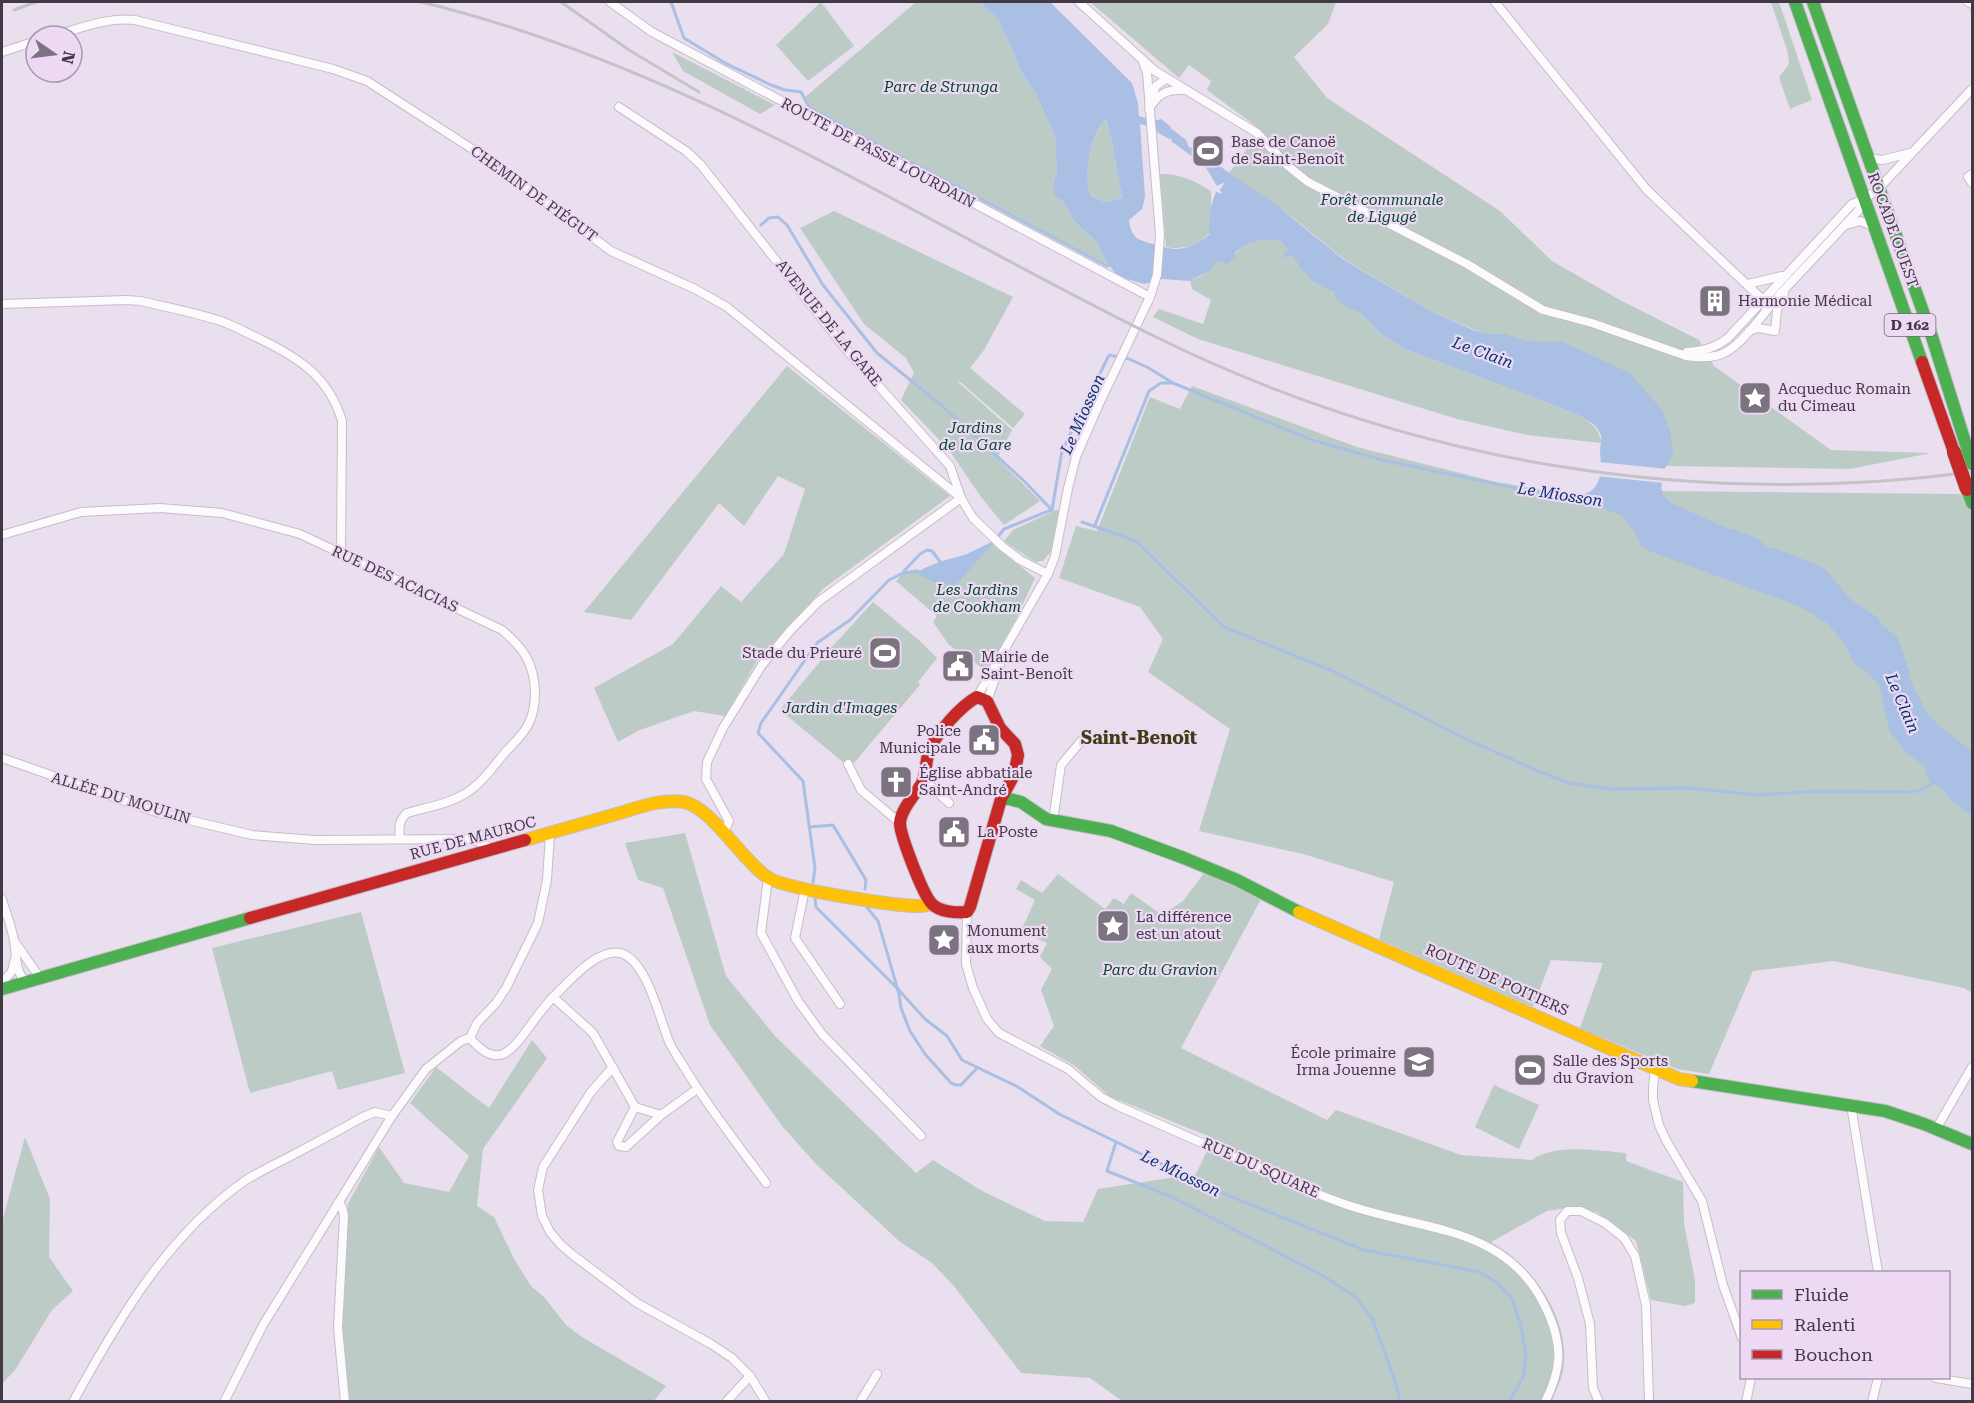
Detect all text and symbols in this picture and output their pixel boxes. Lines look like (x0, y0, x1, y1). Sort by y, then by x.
north arrow (24, 24, 84, 84)
text: N (57, 49, 79, 66)
park label: Parc de Strunga (883, 78, 998, 96)
street label: ROUTE DE PASSE LOURDAIN (778, 94, 978, 212)
sports icon: Base de Canoë de Saint-Benoît (1190, 133, 1226, 169)
place label: Base de Canoë de Saint-Benoît (1231, 133, 1345, 168)
street label: CHEMIN DE PIÉGUT (467, 142, 601, 246)
street label: ROCADE OUEST (1864, 170, 1922, 290)
park label: Forêt communale de Ligugé (1320, 191, 1444, 226)
street label: AVENUE DE LA GARE (772, 256, 886, 390)
building icon: Harmonie Médical (1697, 283, 1733, 319)
place label: Harmonie Médical (1738, 292, 1872, 310)
road number: D 162 (1884, 314, 1936, 336)
water label: Le Clain (1449, 332, 1516, 372)
water label: Le Miosson (1056, 371, 1109, 458)
place icon: Acqueduc Romain du Cimeau (1737, 380, 1773, 416)
place label: Acqueduc Romain du Cimeau (1778, 380, 1911, 415)
park label: Jardins de la Gare (939, 419, 1012, 454)
water label: Le Miosson (1515, 478, 1604, 511)
street label: RUE DES ACACIAS (329, 542, 461, 616)
park label: Les Jardins de Cookham (933, 581, 1021, 616)
sports icon: Stade du Prieuré (867, 635, 903, 671)
place label: Stade du Prieuré (742, 644, 862, 662)
public building icon: Mairie de Saint-Benoît (940, 648, 976, 684)
place label: Mairie de Saint-Benoît (981, 648, 1073, 683)
water label: Le Clain (1881, 670, 1924, 736)
park label: Jardin d'Images (782, 699, 897, 717)
place label: Police Municipale (879, 722, 961, 757)
public building icon: Police Municipale (966, 722, 1002, 758)
district label: Saint-Benoît (1081, 727, 1197, 748)
church icon: Église abbatiale Saint-André (878, 764, 914, 800)
place label: Église abbatiale Saint-André (919, 764, 1032, 799)
street label: ALLÉE DU MOULIN (49, 768, 193, 828)
street label: RUE DE MAUROC (408, 812, 538, 864)
public building icon: La Poste (936, 814, 972, 850)
place label: La Poste (977, 823, 1038, 841)
place icon: La différence est un atout (1095, 908, 1131, 944)
place label: La différence est un atout (1136, 908, 1231, 943)
place icon: Monument aux morts (926, 922, 962, 958)
place label: Monument aux morts (967, 922, 1047, 957)
street label: ROUTE DE POITIERS (1422, 940, 1572, 1020)
park label: Parc du Gravion (1101, 961, 1218, 979)
place label: École primaire Irma Jouenne (1290, 1044, 1396, 1079)
school or university icon: École primaire Irma Jouenne (1401, 1044, 1437, 1080)
sports icon: Salle des Sports du Gravion (1512, 1052, 1548, 1088)
place label: Salle des Sports du Gravion (1553, 1052, 1668, 1087)
street label: RUE DU SQUARE (1200, 1134, 1322, 1202)
water label: Le Miosson (1137, 1146, 1224, 1201)
legend (1740, 1271, 1950, 1379)
text: Fluide (1794, 1284, 1849, 1305)
text: Ralenti (1794, 1314, 1856, 1335)
text: Bouchon (1794, 1344, 1873, 1365)

